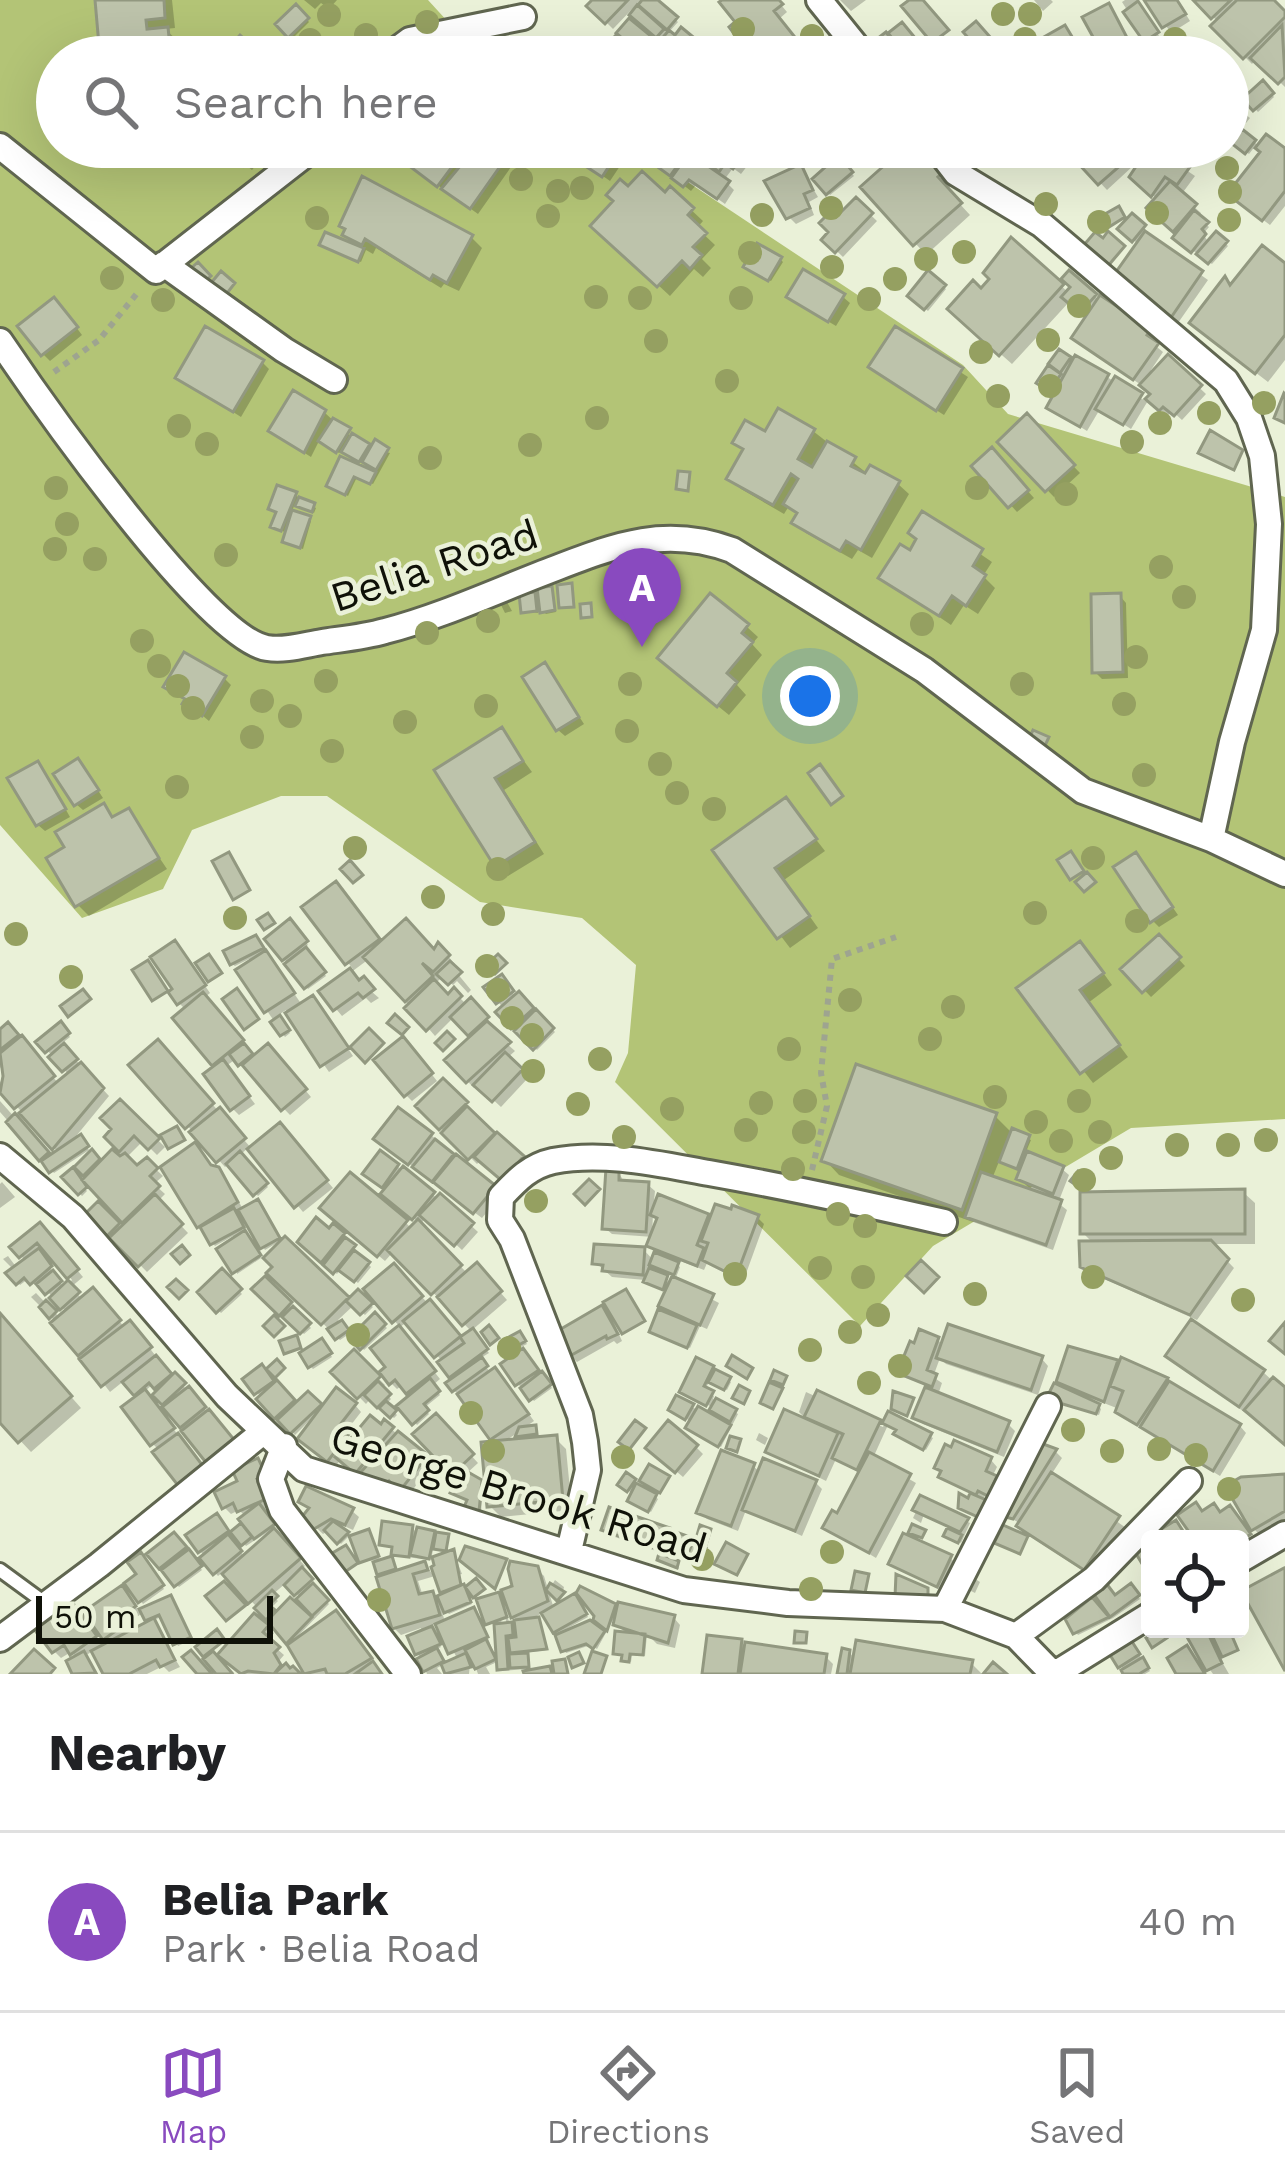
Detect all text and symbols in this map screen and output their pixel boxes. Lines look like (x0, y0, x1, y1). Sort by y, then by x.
search box (36, 36, 1249, 168)
icon: search (78, 69, 144, 135)
text: Search here (174, 76, 438, 129)
street label: Belia Road (324, 509, 544, 622)
pin: A (603, 548, 681, 647)
your location (780, 666, 840, 726)
street label: George Brook Road (325, 1412, 713, 1573)
map controls (1141, 1530, 1249, 1638)
button: locate (1141, 1530, 1249, 1638)
scale bar (36, 1590, 273, 1643)
text: 50 m (54, 1597, 136, 1636)
text: Nearby (48, 1723, 226, 1782)
text: Belia Park (162, 1873, 389, 1926)
text: A (74, 1899, 100, 1944)
text: 40 m (1138, 1899, 1237, 1944)
text: Park · Belia Road (162, 1926, 480, 1971)
tab: Map (160, 2040, 227, 2151)
tab: Directions (547, 2040, 710, 2151)
tab: Saved (1029, 2040, 1125, 2151)

